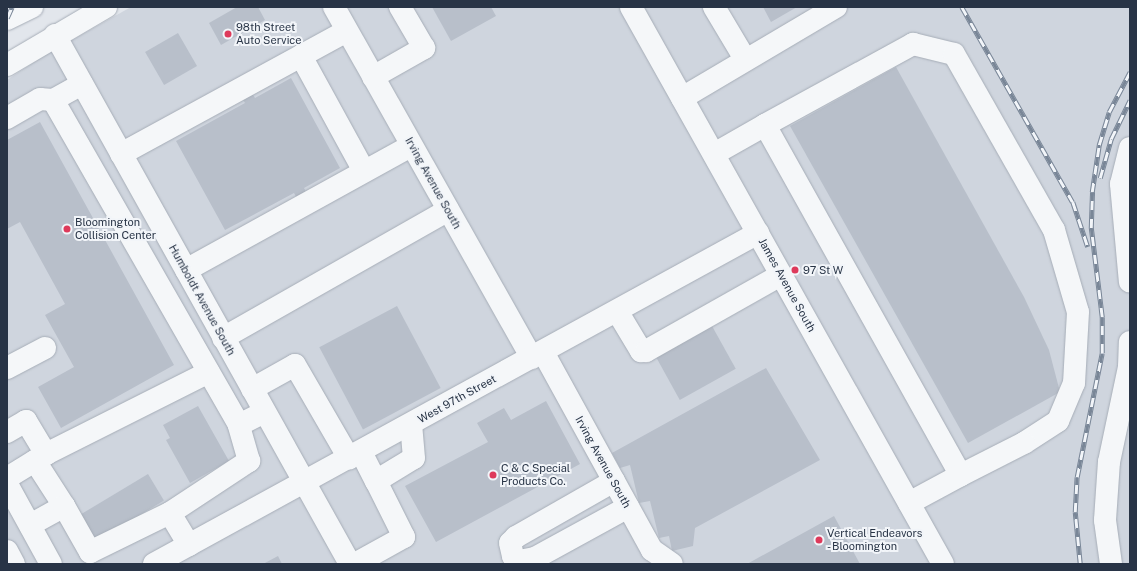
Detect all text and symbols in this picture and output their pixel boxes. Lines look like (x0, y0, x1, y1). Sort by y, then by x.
place label: 98th Street Auto Service (236, 21, 302, 47)
marker: 98th Street Auto Service (223, 29, 233, 39)
street label: Irving Avenue South (402, 135, 464, 231)
place label: Bloomington Collision Center (75, 216, 156, 242)
marker: Bloomington Collision Center (62, 224, 72, 234)
street label: James Avenue South (756, 236, 818, 334)
street label: Humboldt Avenue South (166, 242, 238, 358)
place label: 97 St W (803, 263, 844, 277)
marker: 97 St W (790, 265, 800, 275)
street label: West 97th Street (416, 372, 498, 426)
street label: Irving Avenue South (572, 414, 634, 510)
place label: C & C Special Products Co. (501, 462, 570, 488)
marker: C & C Special Products Co. (488, 470, 498, 480)
place label: Vertical Endeavors - Bloomington (827, 527, 922, 553)
marker: Vertical Endeavors - Bloomington (814, 535, 824, 545)

